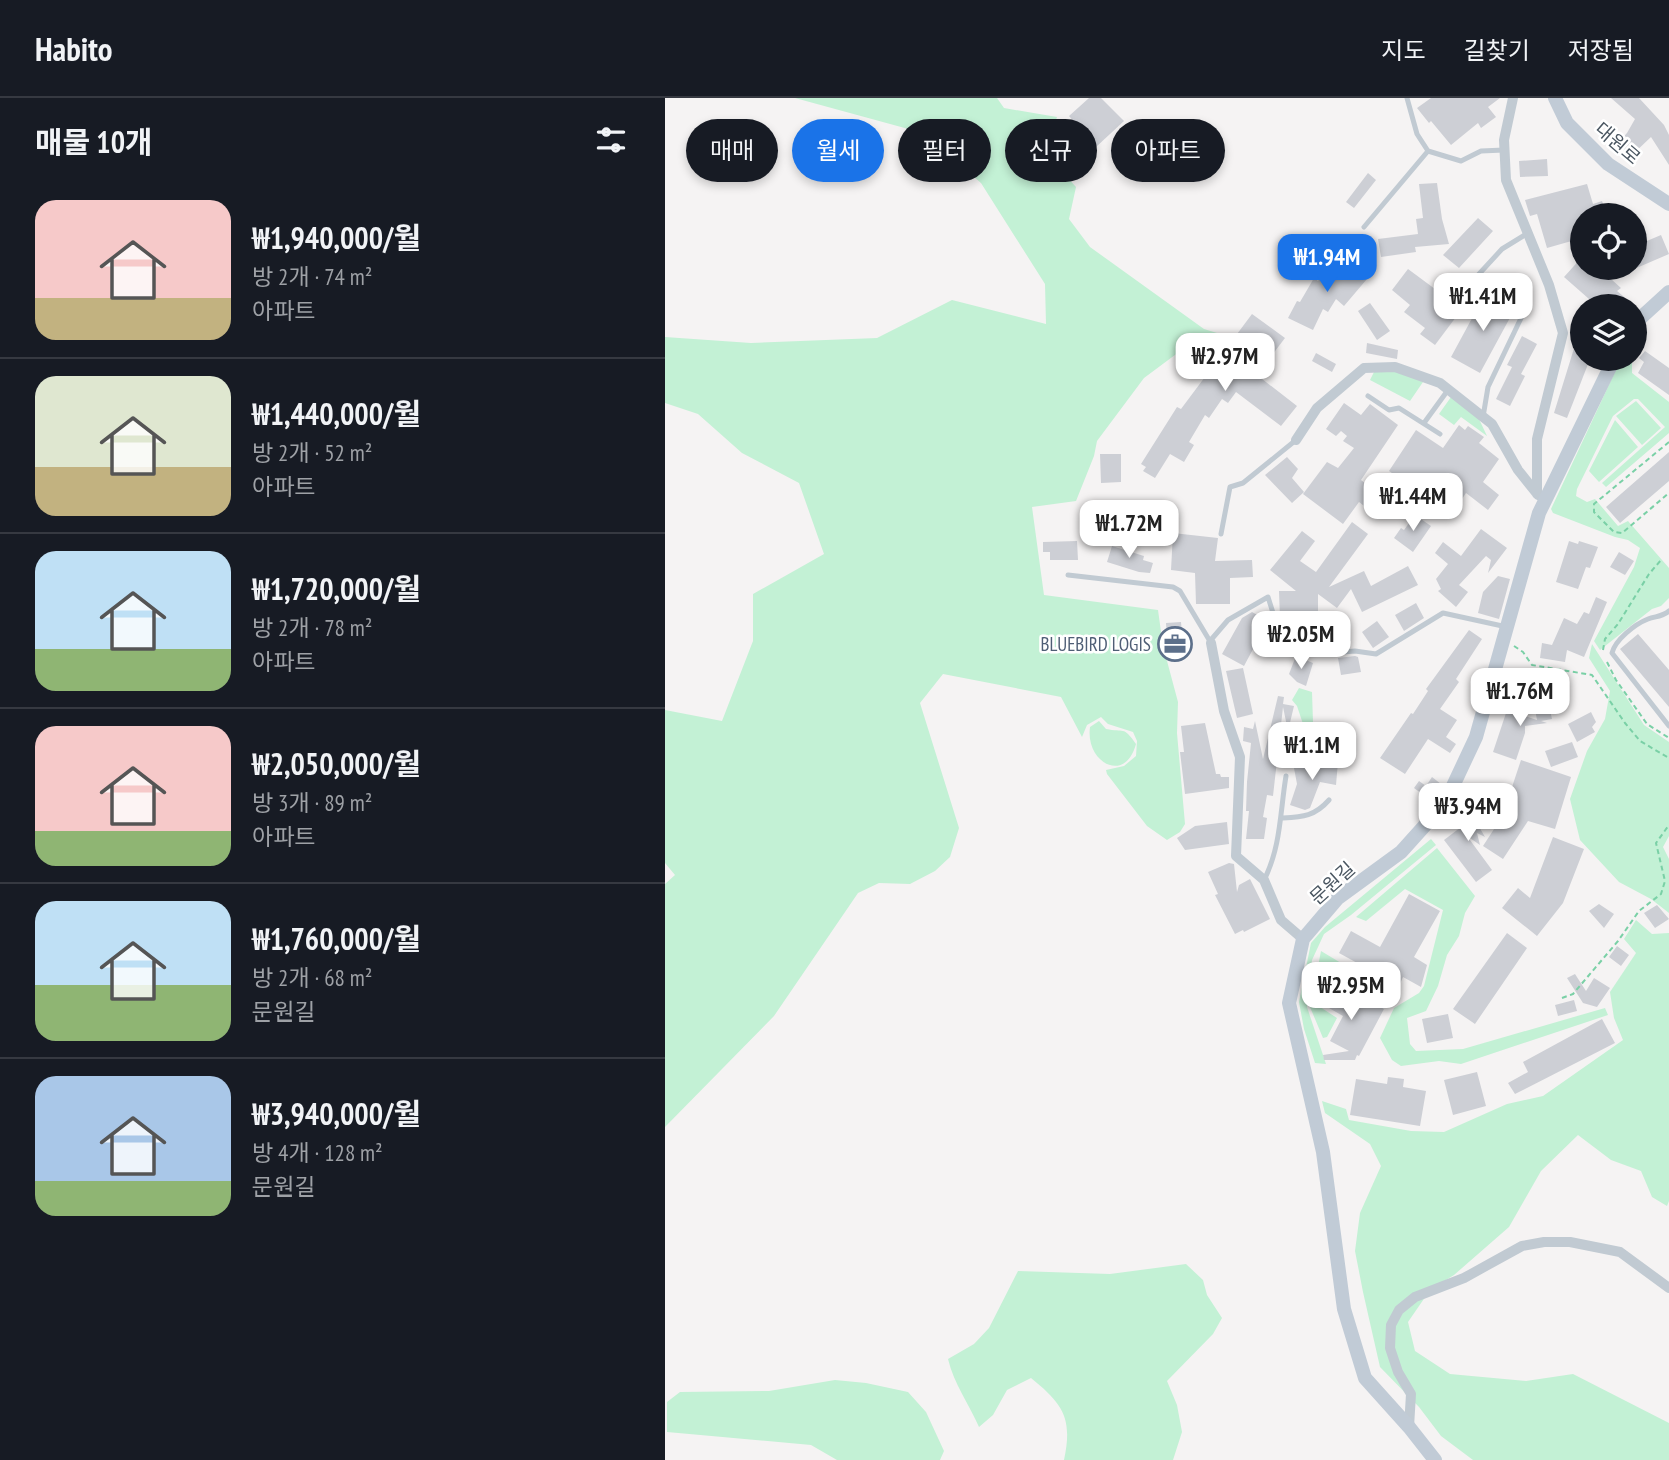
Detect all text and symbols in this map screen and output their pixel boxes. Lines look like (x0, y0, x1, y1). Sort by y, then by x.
text: Habito (35, 27, 113, 70)
text: 지도 (1381, 35, 1426, 66)
text: 길찾기 (1464, 35, 1530, 66)
text: 저장됨 (1568, 35, 1634, 66)
street label: 대원로 (1590, 117, 1646, 169)
chip: 매매 (686, 119, 778, 182)
chip: 월세 (792, 119, 884, 182)
chip: 필터 (898, 119, 991, 182)
chip: 신규 (1005, 119, 1097, 182)
chip: 아파트 (1111, 119, 1225, 182)
icon: filters (592, 121, 630, 159)
text: 매물 10개 (35, 122, 153, 161)
map controls (1570, 203, 1647, 371)
button: locate (1570, 203, 1647, 280)
text: ₩1,940,000/월 (252, 218, 421, 257)
icon: home (91, 228, 175, 312)
pin: ₩1.94M (1270, 234, 1384, 294)
text: ₩1.94M (1294, 242, 1360, 271)
text: 방 2개 · 74 m² (252, 262, 372, 291)
pin: ₩1.41M (1426, 274, 1540, 333)
text: ₩1.41M (1450, 281, 1516, 310)
button: layers (1570, 294, 1647, 371)
text: 아파트 (252, 296, 315, 325)
pin: ₩2.97M (1168, 334, 1282, 393)
text: ₩2.97M (1192, 341, 1258, 370)
text: ₩1,440,000/월 (252, 394, 421, 433)
icon: home (91, 404, 175, 488)
text: 방 2개 · 52 m² (252, 438, 372, 467)
text: 아파트 (252, 472, 315, 501)
pin: ₩1.44M (1356, 474, 1470, 533)
text: ₩1.44M (1380, 481, 1446, 510)
pin: ₩1.72M (1072, 500, 1186, 560)
text: ₩1.72M (1096, 508, 1162, 537)
text: ₩1,720,000/월 (252, 569, 421, 608)
icon: home (91, 579, 175, 663)
pin: ₩2.05M (1244, 612, 1358, 671)
text: 방 2개 · 78 m² (252, 613, 372, 642)
text: ₩2.05M (1268, 619, 1334, 648)
office icon: BLUEBIRD LOGIS (1156, 625, 1194, 663)
place label: BLUEBIRD LOGIS (1040, 632, 1151, 656)
text: 아파트 (252, 647, 315, 676)
pin: ₩1.76M (1463, 668, 1577, 728)
text: ₩1.76M (1487, 676, 1553, 705)
pin: ₩1.1M (1263, 722, 1361, 782)
text: ₩1.1M (1284, 730, 1340, 759)
text: ₩2,050,000/월 (252, 744, 421, 783)
icon: home (91, 754, 175, 838)
pin: ₩3.94M (1411, 784, 1525, 843)
text: 방 3개 · 89 m² (252, 788, 372, 817)
text: ₩3.94M (1435, 791, 1501, 820)
text: 아파트 (252, 822, 315, 851)
street label: 문원길 (1304, 857, 1360, 909)
text: ₩1,760,000/월 (252, 919, 421, 958)
icon: home (91, 929, 175, 1013)
pin: ₩2.95M (1294, 962, 1408, 1022)
text: 방 2개 · 68 m² (252, 963, 372, 992)
text: ₩2.95M (1318, 970, 1384, 999)
text: 문원길 (252, 997, 315, 1026)
text: ₩3,940,000/월 (252, 1094, 421, 1133)
icon: home (91, 1104, 175, 1188)
text: 방 4개 · 128 m² (252, 1138, 383, 1167)
text: 문원길 (252, 1172, 315, 1201)

